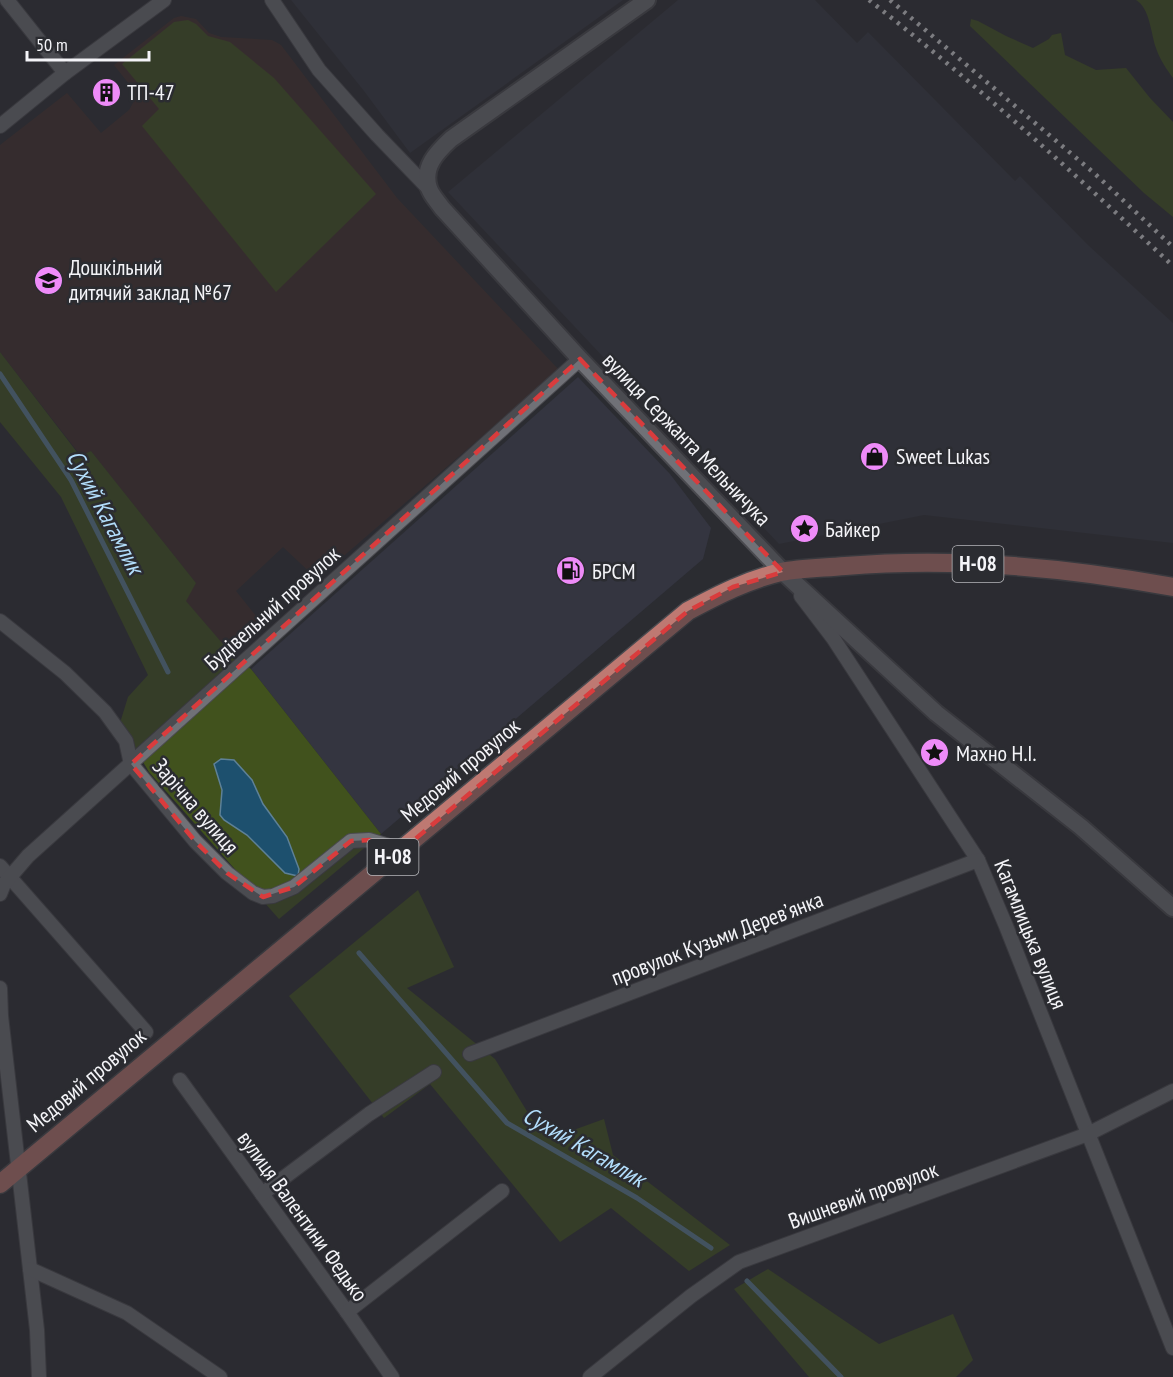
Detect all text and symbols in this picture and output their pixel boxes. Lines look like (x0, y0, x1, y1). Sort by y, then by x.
scale bar (27, 24, 148, 62)
text: 50 m (36, 33, 68, 56)
building icon: ТП-47 (90, 76, 122, 108)
place label: ТП-47 (127, 78, 175, 106)
place label: Дошкільний дитячий заклад №67 (69, 253, 232, 306)
school or university icon: Дошкільний дитячий заклад №67 (32, 264, 64, 296)
street label: вулиця Сержанта Мельничука (597, 346, 777, 532)
shop icon: Sweet Lukas (859, 440, 891, 472)
place label: Sweet Lukas (896, 442, 990, 470)
water label: Сухий Кагамлик (60, 444, 152, 582)
place icon: Байкер (788, 513, 820, 545)
place label: Байкер (825, 515, 880, 543)
street label: Будівельний провулок (198, 539, 346, 676)
road number: Н-08 (952, 546, 1004, 582)
fuel station icon: БРСМ (555, 555, 587, 587)
place label: БРСМ (592, 557, 636, 585)
street label: Медовий провулок (395, 712, 526, 828)
place icon: Махно Н.І. (919, 737, 951, 769)
place label: Махно Н.І. (956, 739, 1036, 767)
street label: Зарічна вулиця (147, 752, 245, 860)
road number: Н-08 (368, 839, 418, 875)
street label: Кагамлицька вулиця (988, 855, 1074, 1013)
street label: провулок Кузьми Деревʼянка (607, 885, 827, 991)
street label: Медовий провулок (21, 1022, 152, 1138)
water label: Сухий Кагамлик (518, 1099, 653, 1195)
street label: вулиця Валентини Федько (232, 1125, 374, 1307)
street label: Вишневий провулок (784, 1155, 942, 1235)

